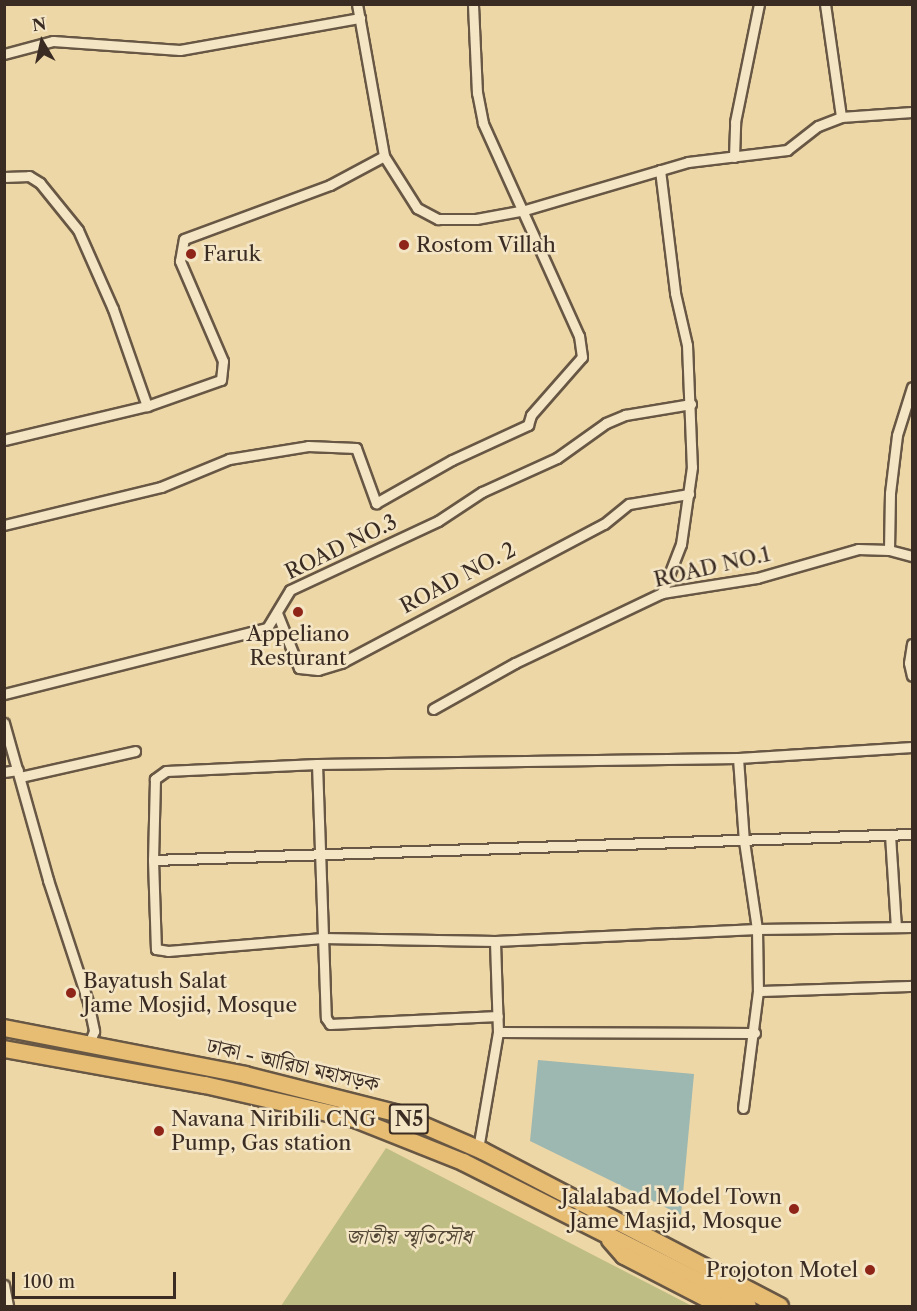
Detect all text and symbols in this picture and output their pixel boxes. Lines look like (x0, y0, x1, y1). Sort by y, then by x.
north arrow (12, 12, 72, 72)
text: N (31, 13, 48, 35)
place label: Rostom Villah (416, 232, 557, 258)
marker: Rostom Villah (397, 238, 411, 252)
place label: Faruk (203, 241, 261, 267)
marker: Faruk (184, 247, 198, 261)
street label: ROAD NO.3 (281, 509, 401, 585)
street label: ROAD NO. 2 (396, 537, 520, 619)
street label: ROAD NO.1 (651, 541, 773, 593)
marker: Appeliano Resturant (291, 605, 305, 619)
place label: Appeliano Resturant (247, 621, 349, 671)
place label: Bayatush Salat Jame Mosjid, Mosque (83, 968, 297, 1018)
marker: Bayatush Salat Jame Mosjid, Mosque (64, 986, 78, 1000)
street label: ঢাকা - আরিচা মহাসড়ক (204, 1033, 382, 1097)
road number: N5 (388, 1102, 430, 1136)
place label: Navana Niribili CNG Pump, Gas station (171, 1106, 376, 1156)
marker: Navana Niribili CNG Pump, Gas station (152, 1124, 166, 1138)
place label: Jalalabad Model Town Jame Masjid, Mosque (561, 1184, 782, 1234)
marker: Jalalabad Model Town Jame Masjid, Mosque (787, 1202, 801, 1216)
park label: জাতীয় স্মৃতিসৌধ (346, 1224, 472, 1250)
place label: Projoton Motel (706, 1257, 858, 1283)
scale bar (15, 1260, 178, 1298)
marker: Projoton Motel (863, 1263, 877, 1277)
text: 100 m (23, 1271, 75, 1293)

